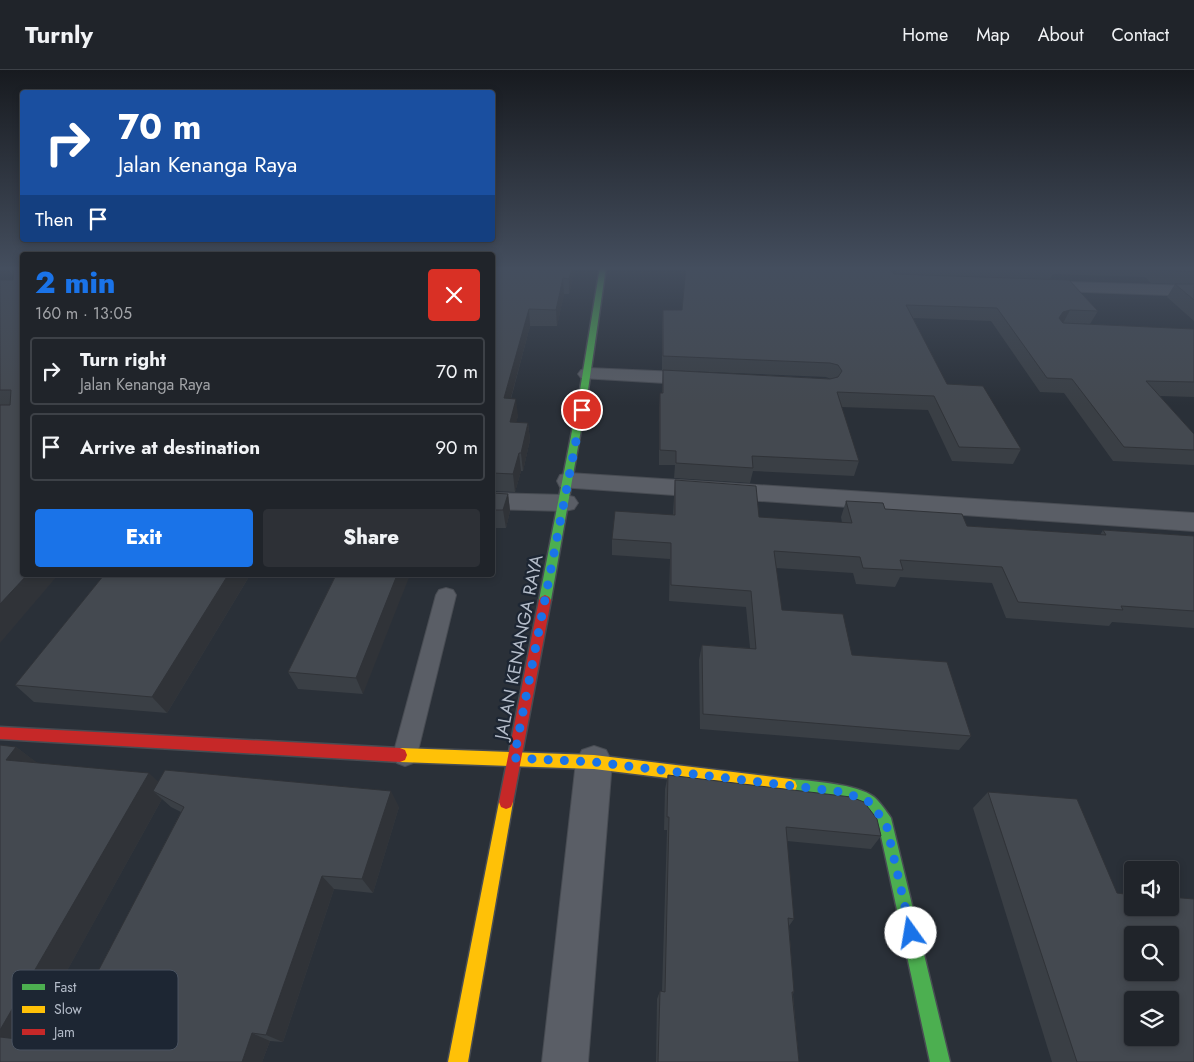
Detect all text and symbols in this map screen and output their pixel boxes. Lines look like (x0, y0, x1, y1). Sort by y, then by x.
text: Turnly (25, 17, 93, 52)
text: Home (902, 22, 948, 48)
text: Map (976, 22, 1010, 48)
text: About (1038, 22, 1083, 48)
text: Contact (1111, 22, 1169, 48)
text: 70 m (118, 102, 201, 152)
icon: right (35, 110, 100, 175)
text: Jalan Kenanga Raya (118, 148, 297, 180)
icon: arrive (84, 205, 112, 233)
text: Then (35, 206, 74, 233)
text: 2 min (35, 261, 116, 304)
button: close (428, 269, 480, 321)
text: 160 m · 13:05 (35, 302, 132, 325)
text: Turn right (80, 346, 166, 373)
icon: right (37, 357, 65, 385)
text: 70 m (436, 358, 478, 385)
text: Jalan Kenanga Raya (80, 373, 210, 396)
pin (561, 389, 603, 431)
icon: arrive (568, 396, 596, 424)
icon: arrive (37, 433, 65, 461)
text: Arrive at destination (80, 434, 260, 461)
text: 90 m (435, 434, 478, 461)
button: Exit (35, 509, 253, 567)
button: Share (263, 509, 480, 567)
street label: JALAN KENANGA RAYA (488, 552, 550, 743)
map controls (1124, 861, 1179, 1046)
button: sound (1124, 861, 1179, 916)
position arrow (884, 906, 936, 958)
button: search (1124, 926, 1179, 981)
legend (12, 970, 178, 1050)
text: Fast (54, 977, 77, 997)
button: layers (1124, 991, 1179, 1046)
text: Slow (54, 999, 82, 1019)
text: Jam (52, 1022, 75, 1042)

